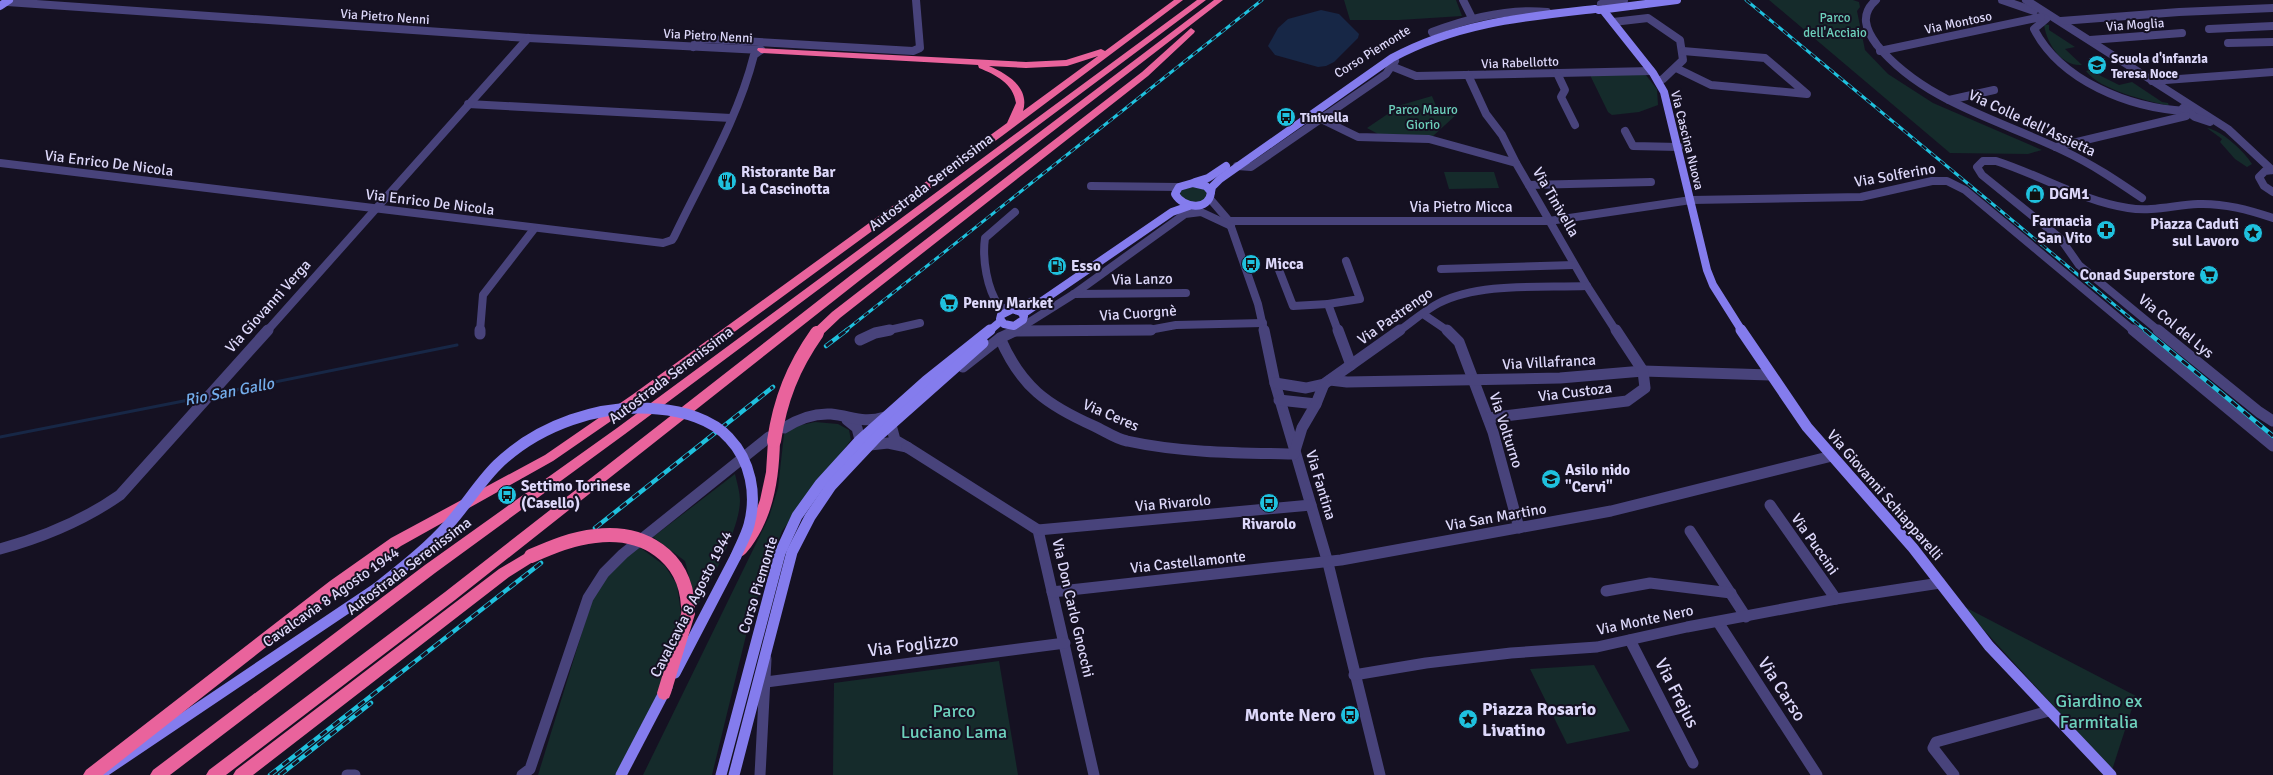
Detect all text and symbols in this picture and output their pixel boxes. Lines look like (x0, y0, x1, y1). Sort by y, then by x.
street label: Via Pietro Nenni (340, 6, 430, 28)
street label: Via Montoso (1923, 8, 1994, 38)
park label: Parco dell'Acciaio (1803, 10, 1867, 41)
street label: Via Moglia (2105, 15, 2165, 35)
street label: Corso Piemonte (1331, 22, 1414, 82)
street label: Via Pietro Nenni (663, 26, 753, 46)
place label: Scuola d'infanzia Teresa Noce (2111, 51, 2208, 82)
street label: Via Rabellotto (1481, 54, 1559, 72)
school or university icon: Scuola d'infanzia Teresa Noce (2086, 54, 2108, 76)
street label: Via Colle dell'Assietta (1965, 86, 2099, 160)
street label: Via Cascina Nuova (1667, 89, 1707, 192)
park label: Parco Mauro Giorio (1388, 102, 1458, 133)
bus stop icon: Tinivella (1275, 106, 1297, 128)
place label: Tinivella (1300, 110, 1349, 126)
street label: Autostrada Serenissima (865, 129, 997, 235)
street label: Via Enrico De Nicola (43, 146, 175, 180)
street label: Via Solferino (1853, 159, 1937, 191)
place label: Ristorante Bar La Cascinotta (741, 163, 836, 198)
street label: Via Tinivella (1529, 164, 1583, 240)
restaurant icon: Ristorante Bar La Cascinotta (716, 170, 738, 192)
shop icon: DGM1 (2024, 183, 2046, 205)
street label: Via Enrico De Nicola (364, 185, 496, 219)
place label: DGM1 (2049, 185, 2089, 203)
street label: Via Pietro Micca (1409, 198, 1513, 216)
place label: Farmacia San Vito (2032, 212, 2092, 247)
place label: Piazza Caduti sul Lavoro (2150, 215, 2239, 250)
pharmacy icon: Farmacia San Vito (2095, 219, 2117, 241)
place icon: Piazza Caduti sul Lavoro (2242, 222, 2264, 244)
bus stop icon: Micca (1240, 253, 1262, 275)
fuel station icon: Esso (1046, 255, 1068, 277)
place label: Micca (1265, 255, 1304, 273)
street label: Via Giovanni Verga (221, 256, 315, 356)
place label: Esso (1071, 257, 1101, 275)
supermarket icon: Conad Superstore (2198, 264, 2220, 286)
place label: Conad Superstore (2080, 266, 2195, 284)
street label: Via Lanzo (1111, 269, 1173, 289)
street label: Via Pastrengo (1354, 283, 1436, 349)
street label: Via Col del Lys (2135, 290, 2218, 362)
supermarket icon: Penny Market (938, 292, 960, 314)
place label: Penny Market (963, 294, 1053, 312)
street label: Via Cuorgnè (1099, 301, 1177, 325)
street label: Autostrada Serenissima (605, 322, 737, 428)
street label: Via Villafranca (1502, 351, 1596, 373)
water label: Rio San Gallo (183, 373, 276, 410)
street label: Via Custoza (1537, 379, 1613, 405)
street label: Via Volturno (1485, 390, 1527, 470)
street label: Via Ceres (1080, 395, 1142, 435)
street label: Via Giovanni Schiapparelli (1823, 426, 1947, 564)
street label: Via Fantina (1302, 448, 1340, 522)
place label: Asilo nido "Cervi" (1565, 461, 1630, 496)
school or university icon: Asilo nido "Cervi" (1540, 468, 1562, 490)
place label: Settimo Torinese (Casello) (521, 477, 630, 512)
bus stop icon: Settimo Torinese (Casello) (496, 484, 518, 506)
street label: Via Rivarolo (1134, 491, 1212, 515)
bus stop icon: Rivarolo (1258, 492, 1280, 514)
street label: Via San Martino (1444, 499, 1548, 535)
street label: Via Puccini (1787, 510, 1843, 578)
street label: Autostrada Serenissima (343, 513, 475, 619)
place label: Rivarolo (1242, 515, 1296, 533)
street label: Cavalcavia 8 Agosto 1944 (646, 528, 736, 680)
street label: Corso Piemonte (735, 534, 781, 636)
street label: Via Don Carlo Gnocchi (1048, 537, 1098, 679)
street label: Cavalcavia 8 Agosto 1944 (259, 543, 403, 651)
street label: Via Castellamonte (1129, 547, 1247, 577)
street label: Via Monte Nero (1595, 601, 1695, 639)
street label: Via Foglizzo (866, 629, 960, 661)
street label: Via Carso (1753, 653, 1811, 725)
street label: Via Frejus (1650, 654, 1704, 732)
park label: Giardino ex Farmitalia (2056, 690, 2143, 733)
place label: Piazza Rosario Livatino (1482, 698, 1596, 741)
park label: Parco Luciano Lama (901, 700, 1007, 743)
place label: Monte Nero (1245, 704, 1336, 726)
bus stop icon: Monte Nero (1339, 704, 1361, 726)
place icon: Piazza Rosario Livatino (1457, 708, 1479, 730)

